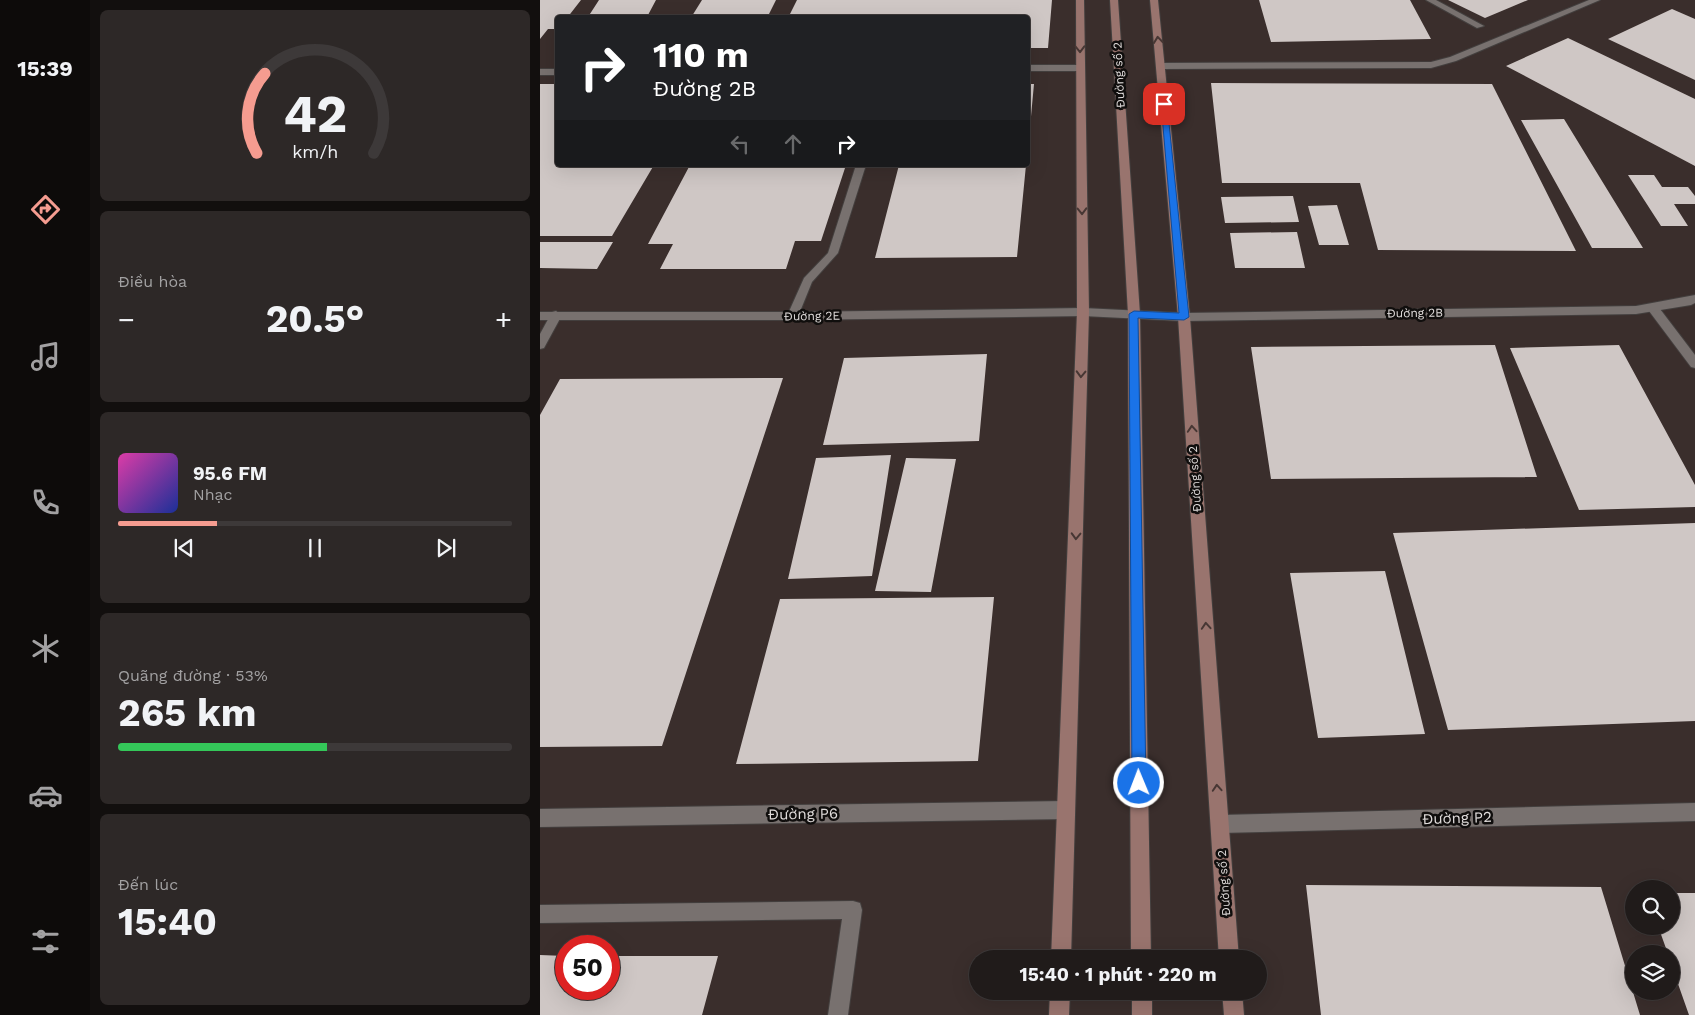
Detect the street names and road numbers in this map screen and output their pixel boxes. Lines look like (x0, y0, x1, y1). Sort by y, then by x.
street label: Đường số 2 (1110, 42, 1128, 108)
street label: Đường 2B (1387, 306, 1443, 320)
street label: Đường 2E (784, 309, 840, 323)
street label: Đường số 2 (1186, 446, 1204, 512)
street label: Đường P6 (768, 804, 838, 824)
street label: Đường P2 (1422, 808, 1492, 828)
street label: Đường số 2 (1215, 850, 1233, 916)

